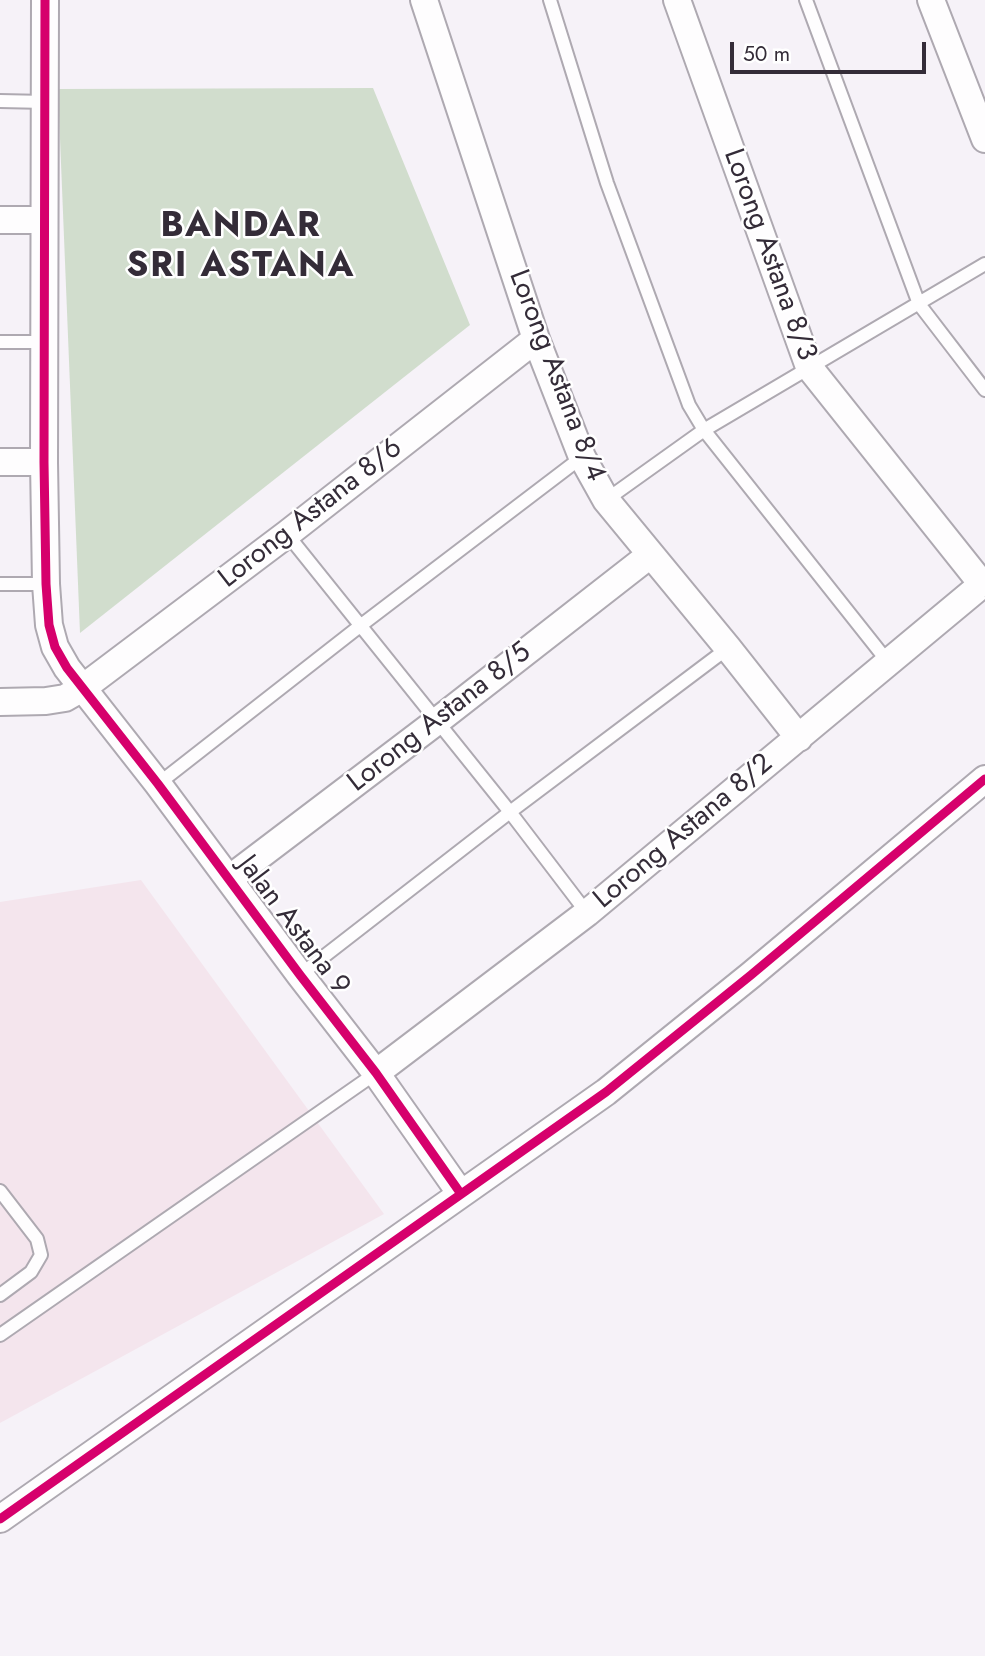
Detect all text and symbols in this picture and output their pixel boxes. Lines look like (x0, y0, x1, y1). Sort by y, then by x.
scale bar (733, 28, 929, 72)
text: 50 m (743, 39, 790, 69)
street label: Lorong Astana 8/3 (715, 145, 823, 365)
district label: BANDAR SRI ASTANA (128, 207, 354, 289)
street label: Lorong Astana 8/4 (500, 266, 612, 486)
street label: Lorong Astana 8/6 (213, 432, 409, 596)
street label: Lorong Astana 8/5 (342, 636, 538, 800)
street label: Lorong Astana 8/2 (588, 747, 780, 917)
street label: Jalan Astana 9 (230, 850, 356, 1002)

